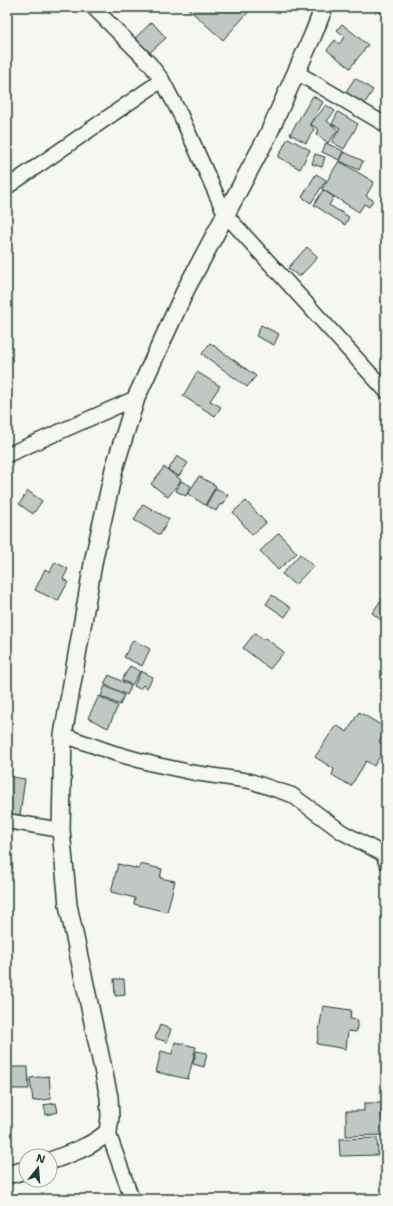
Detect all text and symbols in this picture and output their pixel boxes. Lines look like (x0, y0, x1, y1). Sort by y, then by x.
north arrow (18, 1148, 58, 1188)
text: N (34, 1150, 47, 1167)

